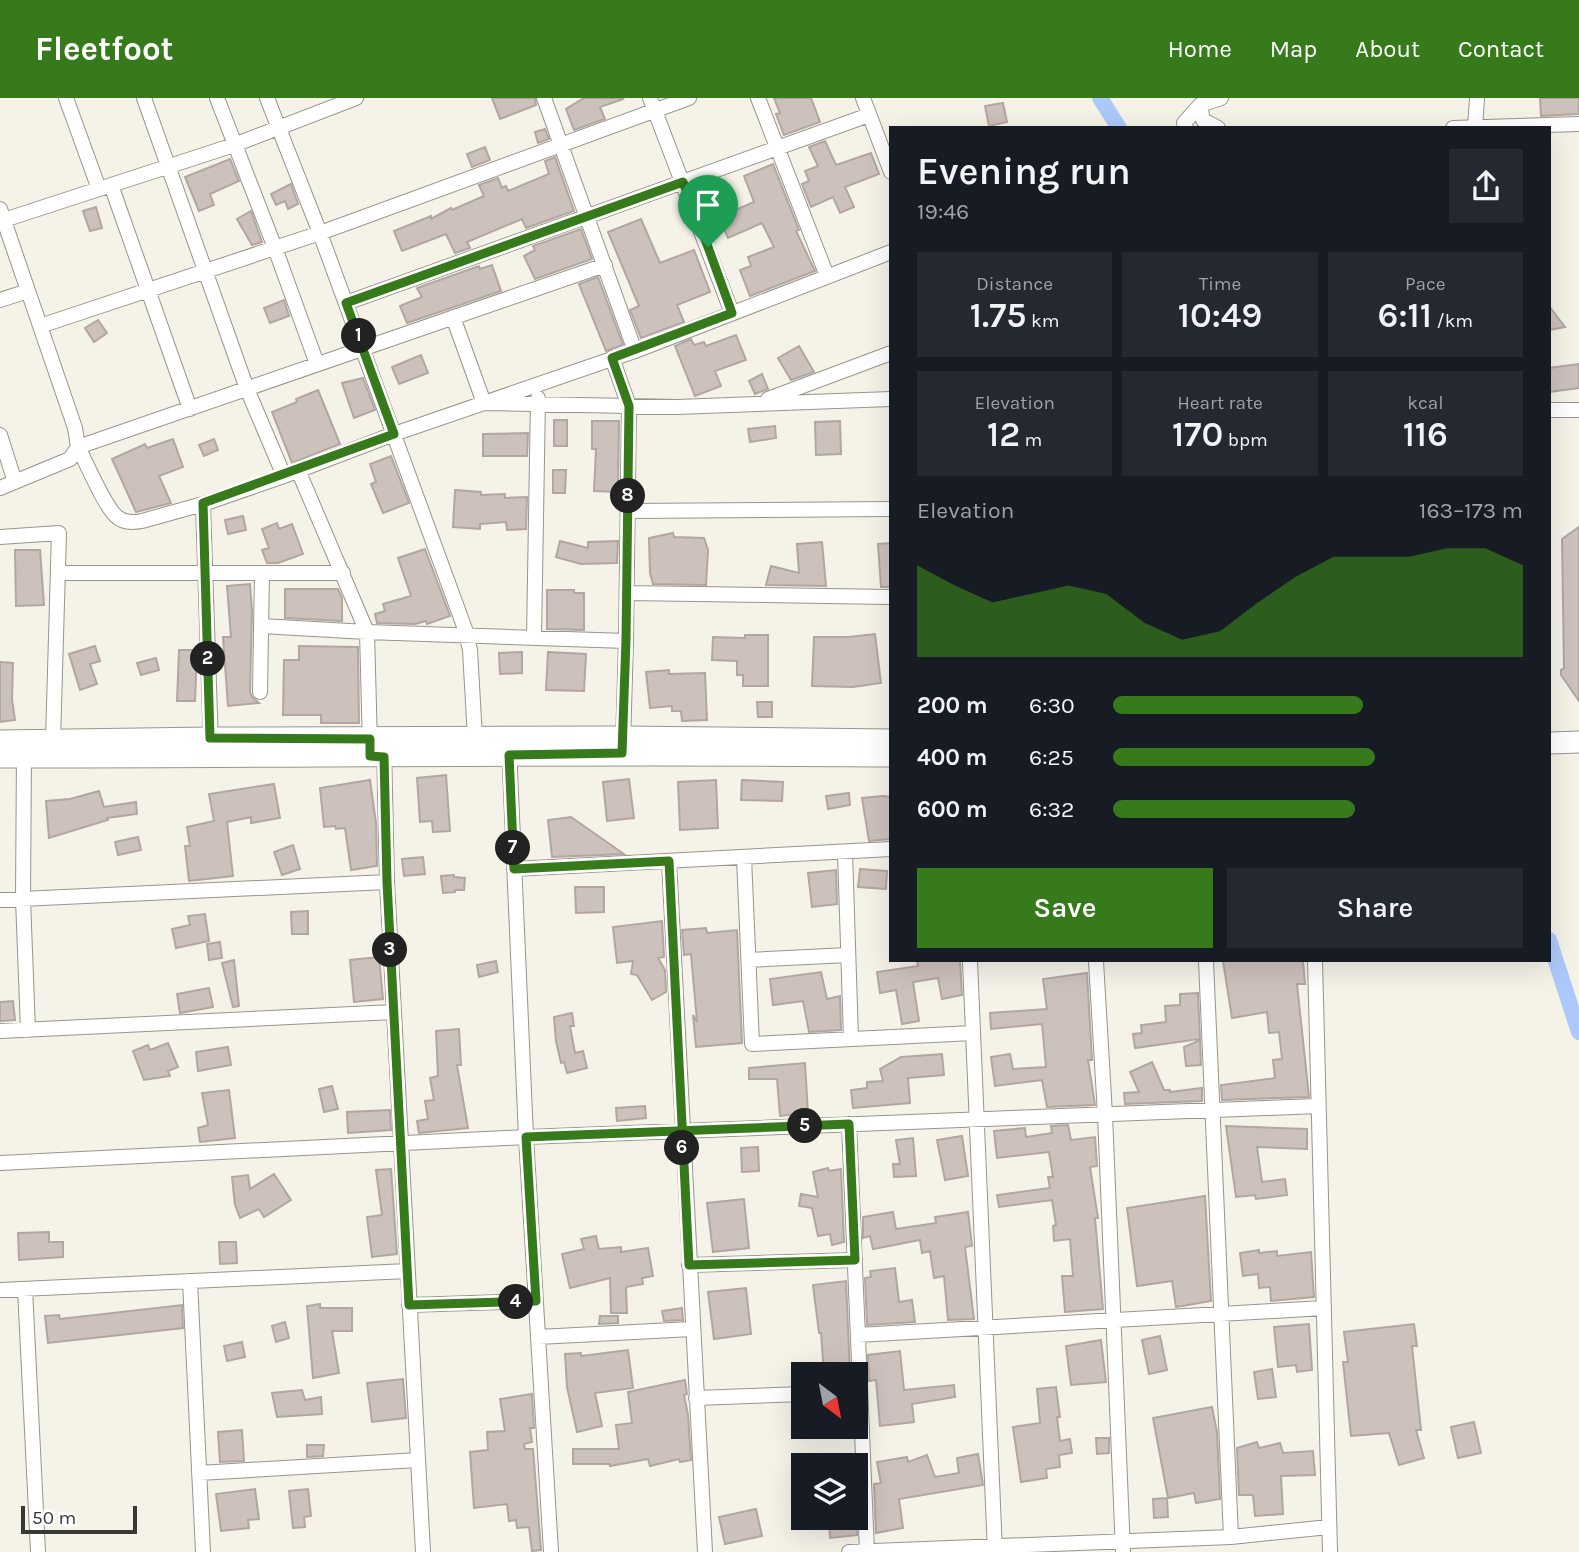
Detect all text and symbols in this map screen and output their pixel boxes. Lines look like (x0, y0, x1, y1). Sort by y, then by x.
text: Fleetfoot (35, 30, 174, 68)
text: Home (1168, 35, 1232, 63)
text: Map (1270, 35, 1317, 63)
text: About (1355, 35, 1420, 63)
text: Contact (1458, 35, 1544, 63)
text: Evening run (917, 149, 1131, 194)
button: share (1449, 149, 1523, 223)
pin (678, 175, 738, 247)
icon: arrive (689, 186, 727, 224)
text: 19:46 (917, 198, 969, 225)
text: Distance (976, 273, 1053, 295)
text: Time (1199, 273, 1241, 295)
text: Pace (1405, 273, 1446, 295)
text: 1.75 (970, 295, 1027, 336)
text: 10:49 (1178, 295, 1262, 336)
text: 6:11 (1377, 295, 1432, 336)
text: km (1027, 310, 1060, 332)
text: /km (1432, 310, 1473, 332)
pin: 1 (342, 318, 376, 354)
text: 1 (355, 324, 362, 346)
text: Elevation (974, 392, 1055, 414)
text: Heart rate (1177, 392, 1263, 414)
text: kcal (1407, 392, 1443, 414)
text: 12 (987, 414, 1020, 455)
text: 170 (1172, 414, 1223, 455)
text: 116 (1403, 414, 1448, 455)
text: m (1020, 429, 1042, 451)
text: bpm (1223, 429, 1268, 451)
pin: 8 (610, 478, 646, 514)
text: 8 (621, 484, 634, 506)
text: Elevation (917, 497, 1014, 524)
text: 163–173 m (1419, 497, 1523, 524)
pin: 2 (190, 642, 226, 676)
text: 2 (202, 647, 213, 669)
text: 200 m (917, 692, 988, 719)
text: 6:30 (1029, 692, 1075, 719)
text: 400 m (917, 744, 987, 771)
text: 6:25 (1029, 744, 1074, 771)
text: 600 m (917, 796, 988, 823)
text: 6:32 (1029, 796, 1074, 823)
pin: 7 (496, 830, 530, 866)
text: 7 (508, 836, 517, 858)
button: Save (917, 868, 1213, 948)
button: Share (1227, 868, 1523, 948)
pin: 3 (372, 932, 408, 968)
text: 3 (384, 938, 395, 960)
pin: 5 (788, 1108, 822, 1144)
text: 5 (799, 1114, 810, 1136)
pin: 6 (664, 1130, 700, 1166)
text: 6 (676, 1136, 687, 1158)
pin: 4 (498, 1284, 534, 1320)
text: 4 (510, 1290, 521, 1312)
north arrow (791, 1362, 868, 1438)
map controls (791, 1362, 868, 1530)
button: layers (791, 1453, 868, 1530)
scale bar (21, 1503, 136, 1535)
text: 50 m (32, 1507, 76, 1529)

